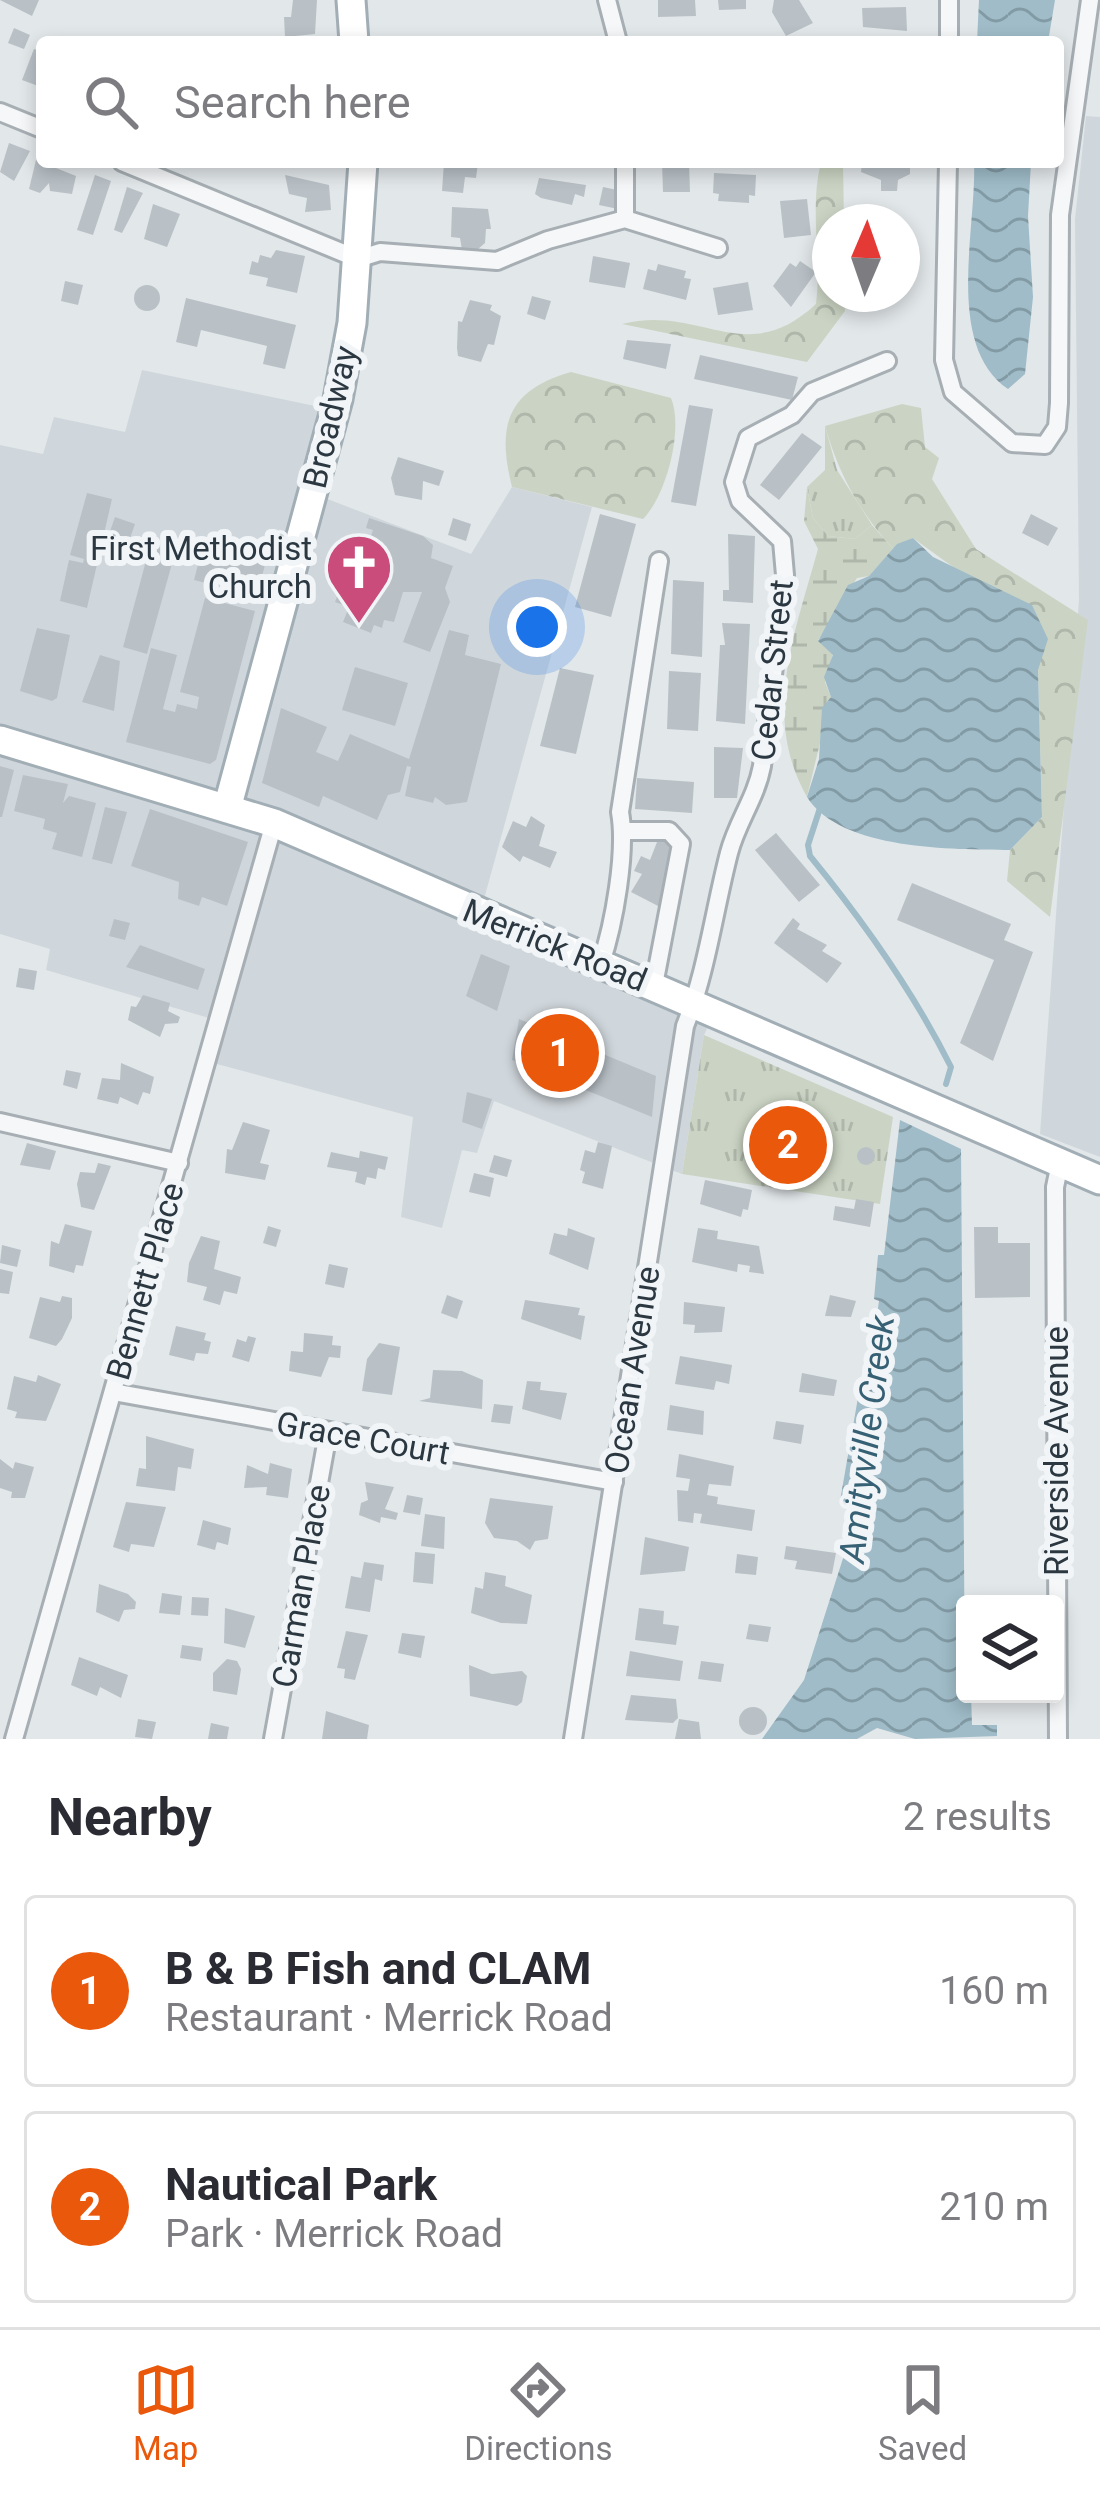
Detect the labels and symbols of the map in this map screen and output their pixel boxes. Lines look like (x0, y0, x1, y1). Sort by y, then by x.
north arrow (812, 204, 920, 312)
street label: Broadway (295, 342, 365, 492)
place label: First Methodist Church (90, 529, 312, 606)
church icon: First Methodist Church (324, 532, 394, 626)
street label: Cedar Street (743, 577, 801, 763)
your location (507, 597, 567, 657)
street label: Merrick Road (457, 890, 653, 1000)
pin: 1 (521, 1008, 599, 1098)
pin: 2 (749, 1100, 827, 1190)
street label: Bennett Place (98, 1178, 192, 1384)
street label: Ocean Avenue (596, 1263, 668, 1477)
water label: Amityville Creek (831, 1312, 903, 1567)
street label: Riverside Avenue (1037, 1326, 1076, 1576)
street label: Grace Court (273, 1404, 453, 1472)
street label: Carman Place (264, 1481, 338, 1691)

